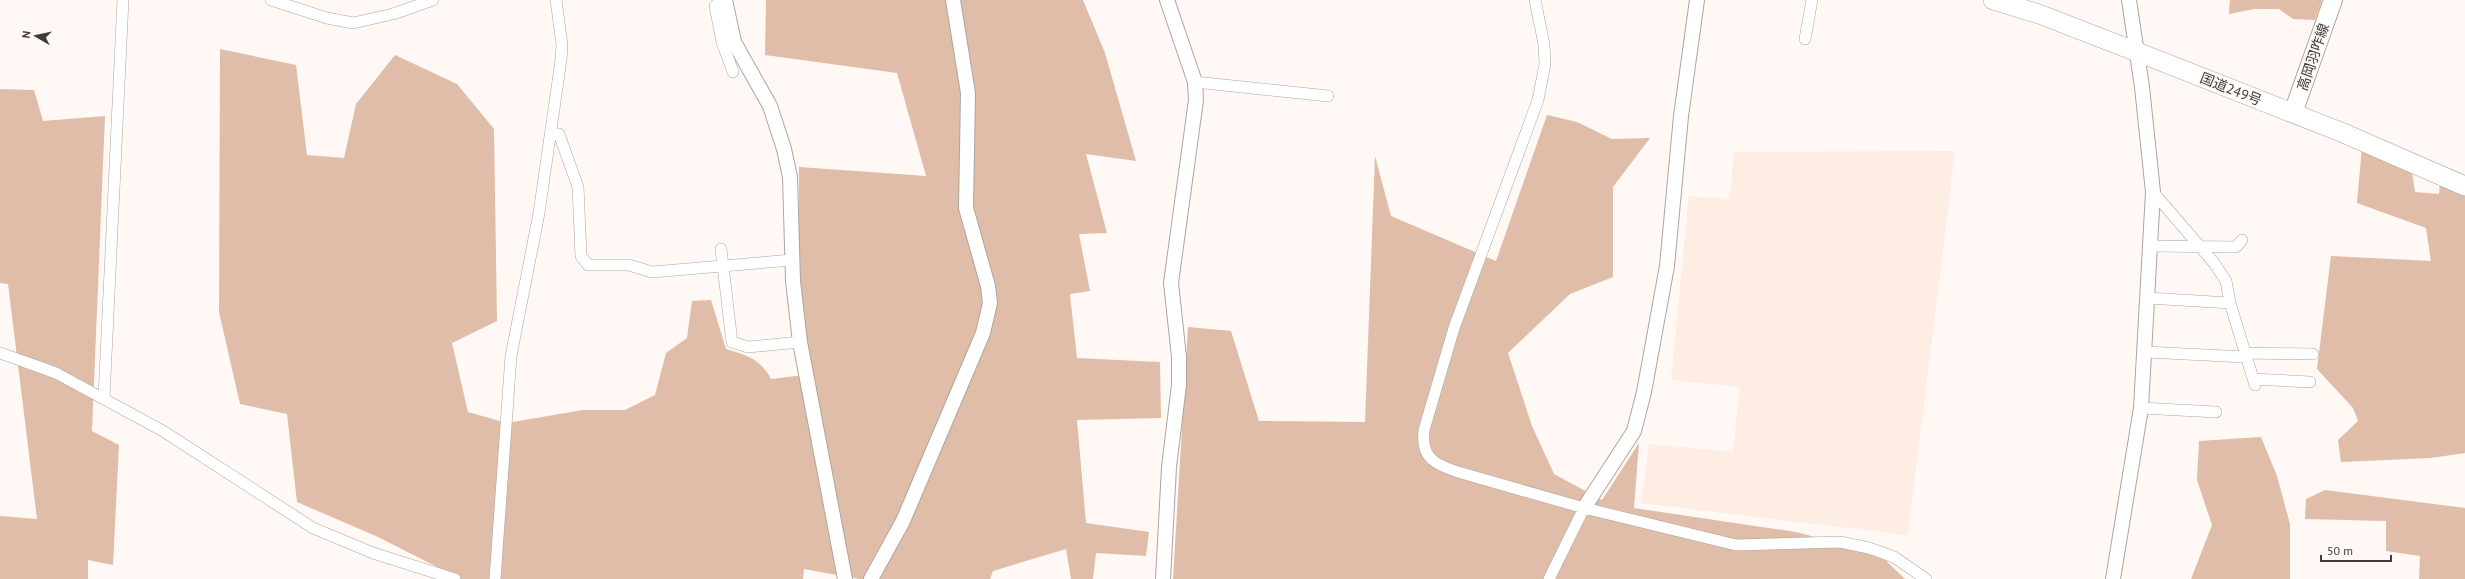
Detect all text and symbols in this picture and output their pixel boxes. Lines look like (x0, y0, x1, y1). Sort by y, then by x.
north arrow (16, 16, 56, 56)
street label: 高岡羽咋線 (2293, 21, 2333, 93)
text: N (19, 30, 34, 39)
street label: 国道249号 (2198, 69, 2264, 109)
scale bar (2321, 537, 2391, 563)
text: 50 m (2327, 543, 2353, 558)

